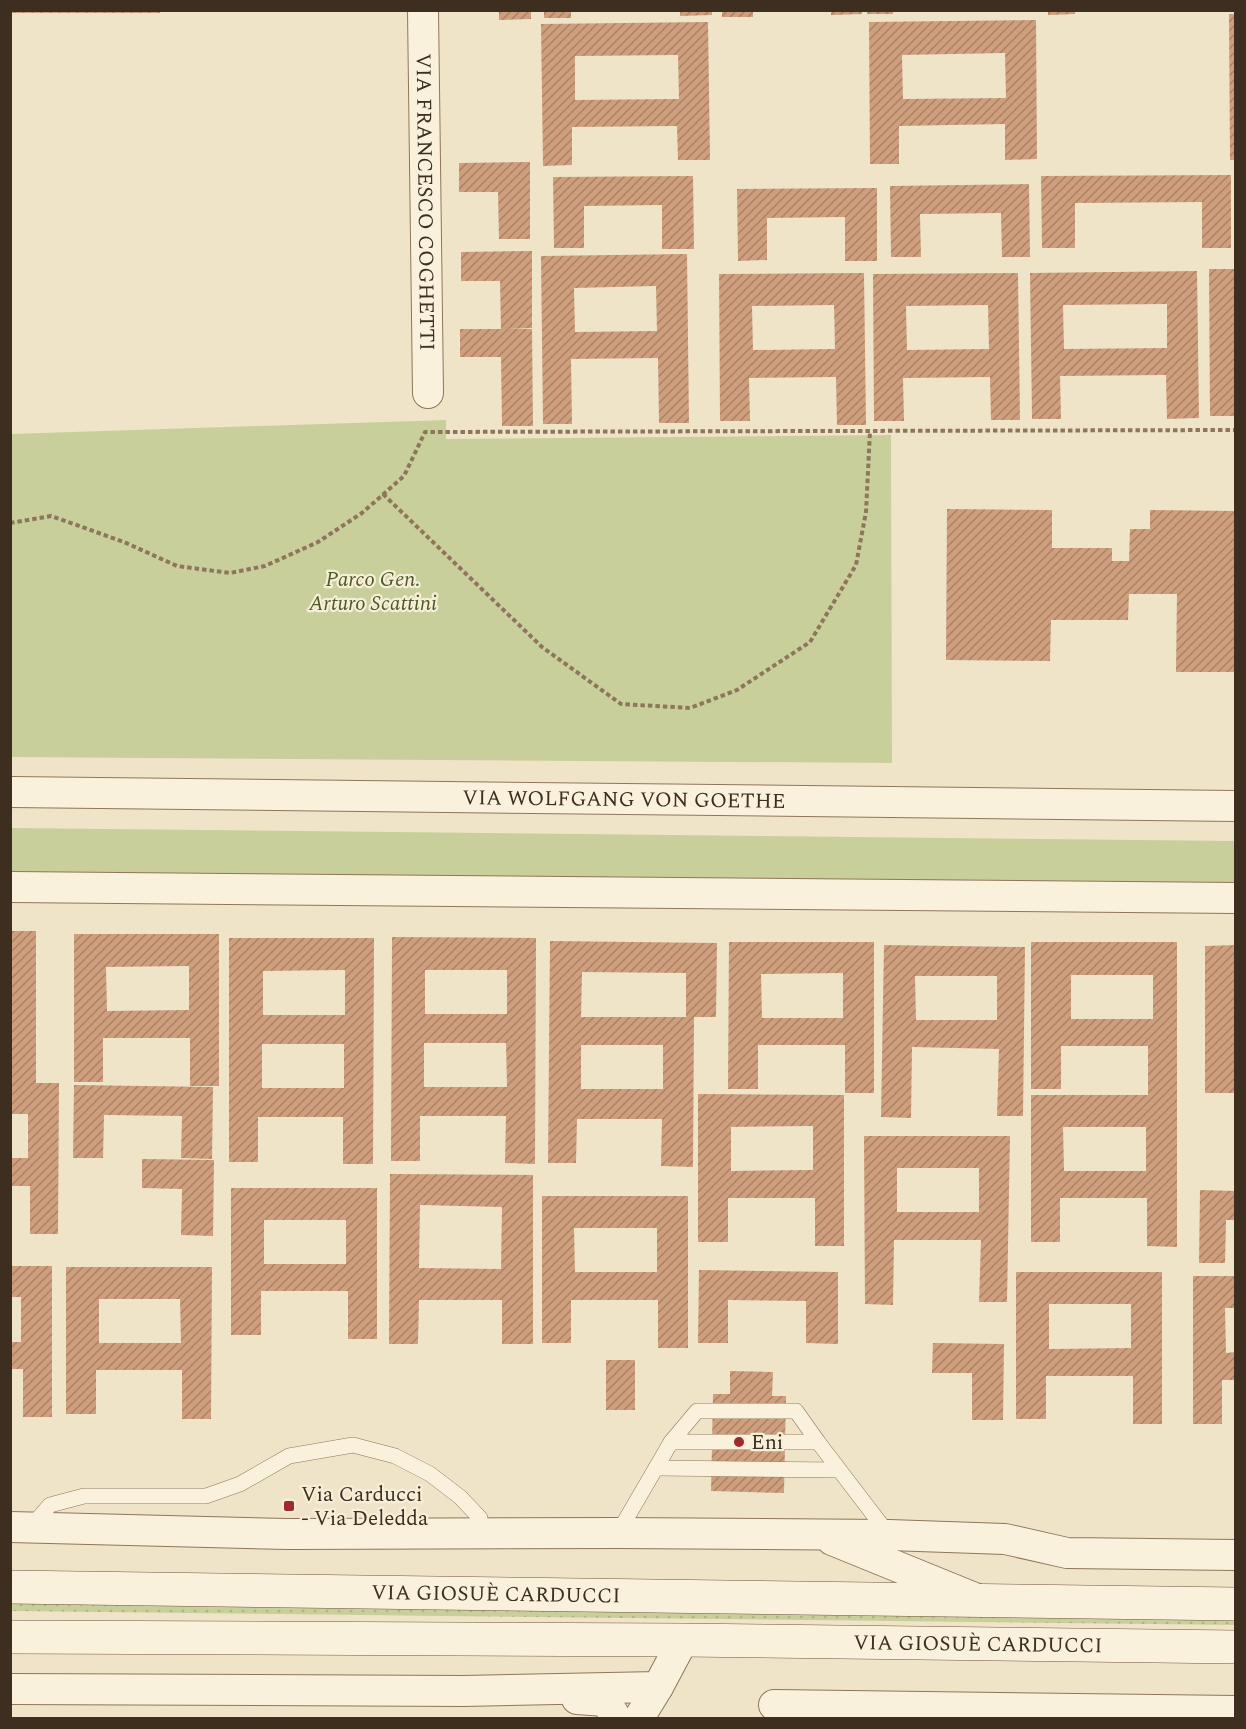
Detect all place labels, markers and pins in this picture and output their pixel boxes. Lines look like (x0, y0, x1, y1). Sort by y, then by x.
place label: Eni (751, 1427, 783, 1459)
marker: Eni (732, 1435, 746, 1449)
place label: Via Carducci - Via Deledda (301, 1479, 429, 1535)
marker: Via Carducci - Via Deledda (282, 1499, 296, 1513)

